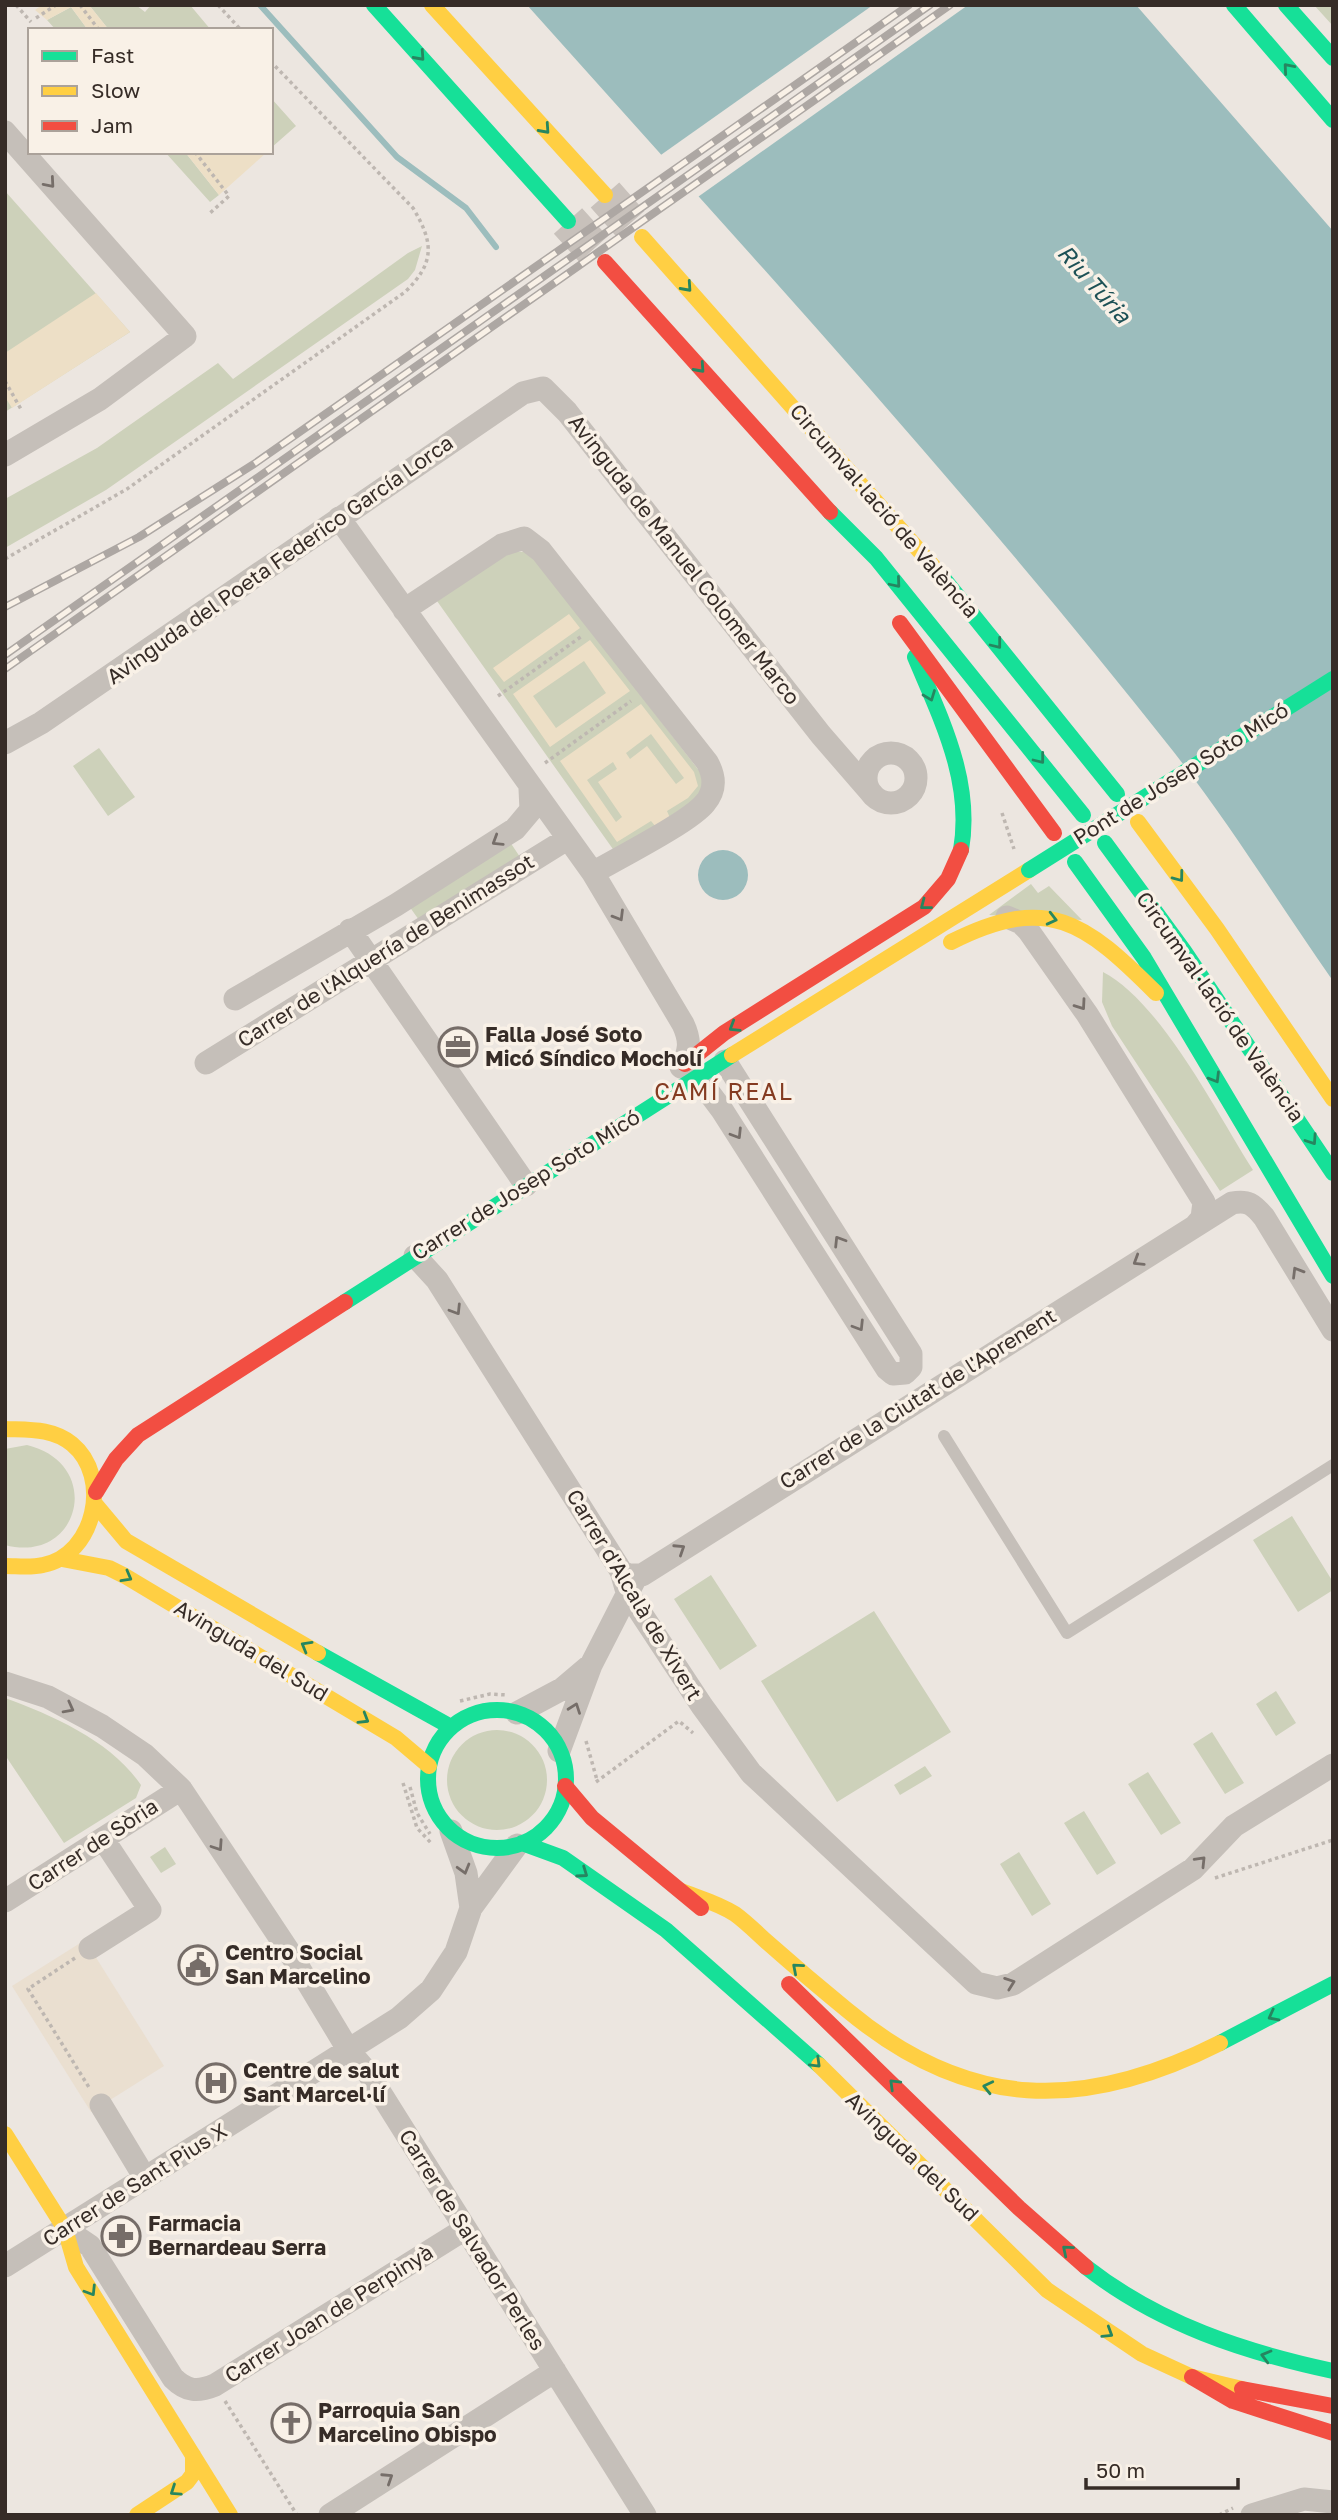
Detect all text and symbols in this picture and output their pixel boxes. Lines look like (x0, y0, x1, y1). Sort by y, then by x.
legend (28, 28, 273, 154)
text: Fast (91, 42, 134, 68)
one-way arrow (411, 48, 424, 61)
one-way arrow (1284, 63, 1296, 76)
text: Slow (91, 77, 140, 103)
text: Jam (91, 112, 133, 138)
one-way arrow (537, 121, 549, 134)
one-way arrow (42, 175, 55, 188)
water label: Riu Túria (1052, 238, 1138, 329)
one-way arrow (679, 279, 691, 292)
one-way arrow (692, 360, 704, 373)
street label: Circumval·lació de València (785, 398, 985, 623)
street label: Avinguda de Manuel Colomer Marco (563, 409, 806, 710)
street label: Avinguda del Poeta Federico García Lorca (101, 429, 458, 689)
one-way arrow (888, 574, 900, 587)
one-way arrow (989, 636, 1002, 648)
one-way arrow (922, 690, 936, 702)
street label: Pont de Josep Soto Micó (1068, 696, 1293, 850)
one-way arrow (1031, 752, 1044, 764)
one-way arrow (492, 832, 505, 845)
street label: Carrer de l'Alquería de Benimassot (232, 848, 539, 1053)
one-way arrow (1170, 869, 1183, 882)
street label: Circumval·lació de València (1131, 886, 1310, 1127)
one-way arrow (921, 896, 933, 909)
one-way arrow (610, 909, 623, 922)
one-way arrow (1046, 911, 1058, 925)
one-way arrow (1073, 997, 1085, 1010)
one-way arrow (729, 1019, 742, 1032)
place label: Falla José Soto Micó Síndico Mocholí (485, 1021, 704, 1071)
office icon: Falla José Soto Micó Síndico Mocholí (437, 1026, 479, 1068)
one-way arrow (1207, 1070, 1220, 1083)
district label: CAMÍ REAL (654, 1077, 794, 1105)
street label: Carrer de Josep Soto Micó (407, 1103, 644, 1265)
one-way arrow (729, 1126, 742, 1139)
one-way arrow (1304, 1132, 1316, 1145)
one-way arrow (835, 1236, 848, 1249)
one-way arrow (1132, 1253, 1145, 1266)
one-way arrow (1293, 1266, 1306, 1279)
one-way arrow (447, 1302, 460, 1315)
street label: Carrer de la Ciutat de l'Aprenent (774, 1302, 1060, 1494)
one-way arrow (851, 1318, 864, 1331)
street label: Carrer d'Alcalà de Xivert (562, 1484, 708, 1705)
one-way arrow (673, 1545, 686, 1558)
one-way arrow (119, 1569, 132, 1582)
street label: Avinguda del Sud (170, 1594, 333, 1706)
one-way arrow (300, 1642, 313, 1655)
one-way arrow (61, 1700, 74, 1713)
one-way arrow (567, 1702, 581, 1714)
one-way arrow (357, 1711, 370, 1724)
street label: Carrer de Sòria (22, 1792, 162, 1896)
one-way arrow (210, 1838, 223, 1851)
one-way arrow (1192, 1856, 1205, 1869)
one-way arrow (455, 1863, 470, 1875)
one-way arrow (575, 1865, 588, 1877)
place label: Centro Social San Marcelino (225, 1939, 371, 1989)
public building icon: Centro Social San Marcelino (177, 1944, 219, 1986)
one-way arrow (793, 1964, 806, 1976)
one-way arrow (1003, 1977, 1015, 1991)
one-way arrow (1267, 2008, 1280, 2021)
one-way arrow (808, 2054, 821, 2067)
place label: Centre de salut Sant Marcel·lí (243, 2057, 399, 2107)
hospital icon: Centre de salut Sant Marcel·lí (195, 2062, 237, 2104)
one-way arrow (890, 2080, 903, 2093)
one-way arrow (982, 2081, 994, 2096)
street label: Avinguda del Sud (841, 2086, 985, 2226)
street label: Carrer de Sant Pius X (38, 2117, 231, 2251)
street label: Carrer de Salvador Perles (394, 2124, 552, 2355)
place label: Farmacia Bernardeau Serra (148, 2210, 326, 2260)
pharmacy icon: Farmacia Bernardeau Serra (100, 2215, 142, 2257)
street label: Carrer Joan de Perpinyà (220, 2238, 437, 2388)
one-way arrow (1062, 2246, 1075, 2258)
one-way arrow (82, 2284, 95, 2297)
one-way arrow (1101, 2325, 1114, 2338)
one-way arrow (1260, 2350, 1272, 2364)
place label: Parroquia San Marcelino Obispo (318, 2397, 497, 2447)
church icon: Parroquia San Marcelino Obispo (270, 2402, 312, 2444)
scale bar (1086, 2446, 1238, 2490)
text: 50 m (1096, 2457, 1145, 2483)
one-way arrow (380, 2473, 393, 2486)
one-way arrow (170, 2483, 183, 2495)

